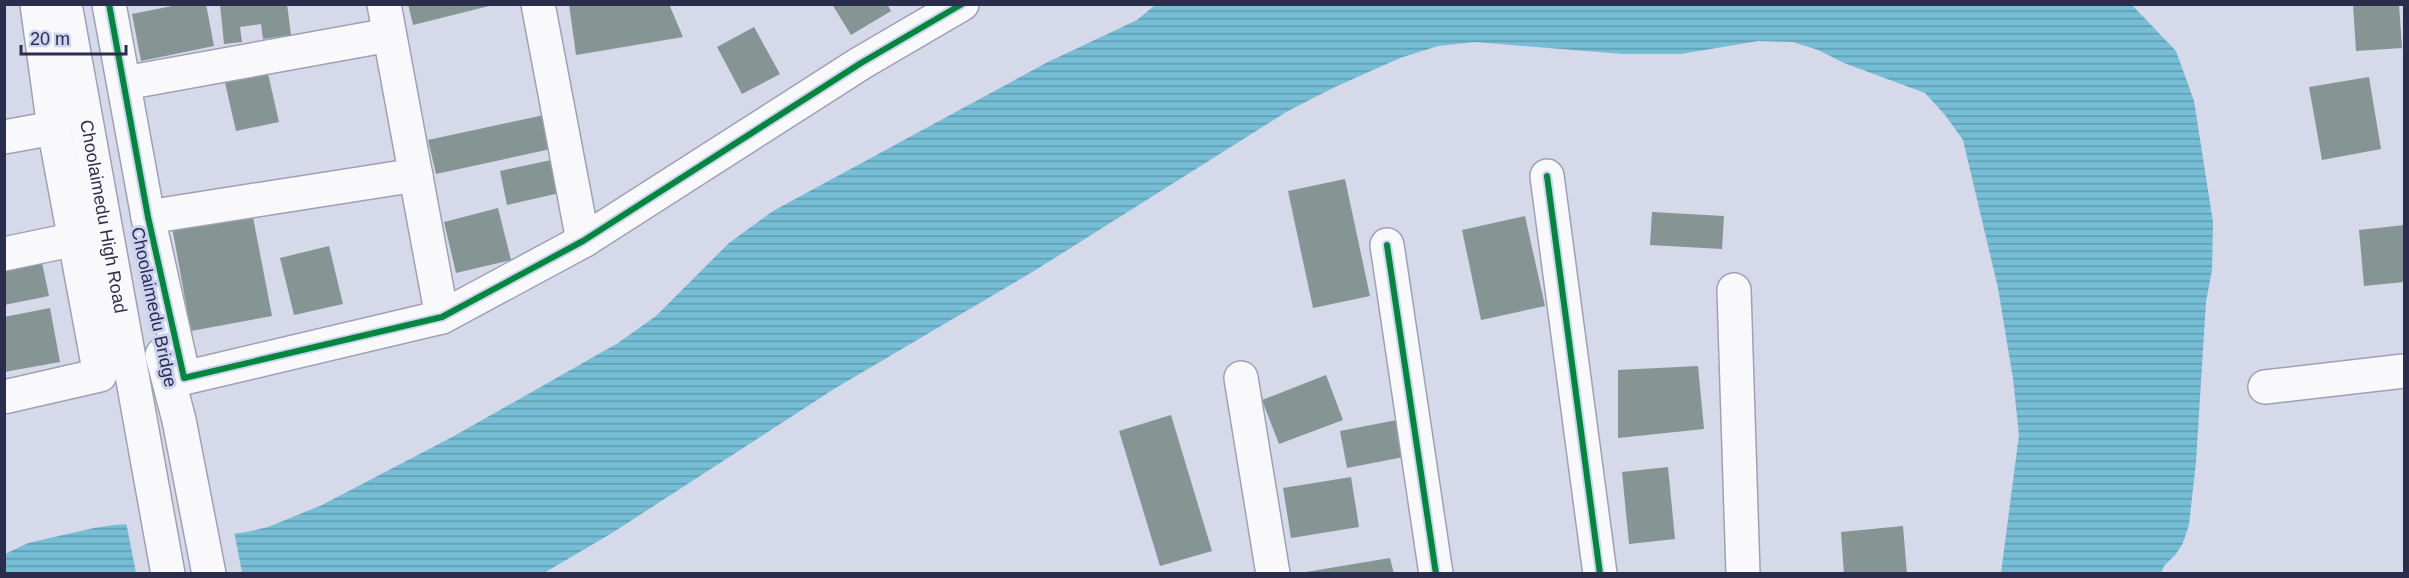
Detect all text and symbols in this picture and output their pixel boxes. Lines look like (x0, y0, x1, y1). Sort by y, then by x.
scale bar (21, 18, 126, 56)
text: 20 m (30, 29, 70, 49)
street label: Choolaimedu High Road (76, 118, 131, 315)
street label: Choolaimedu Bridge (127, 225, 181, 389)

